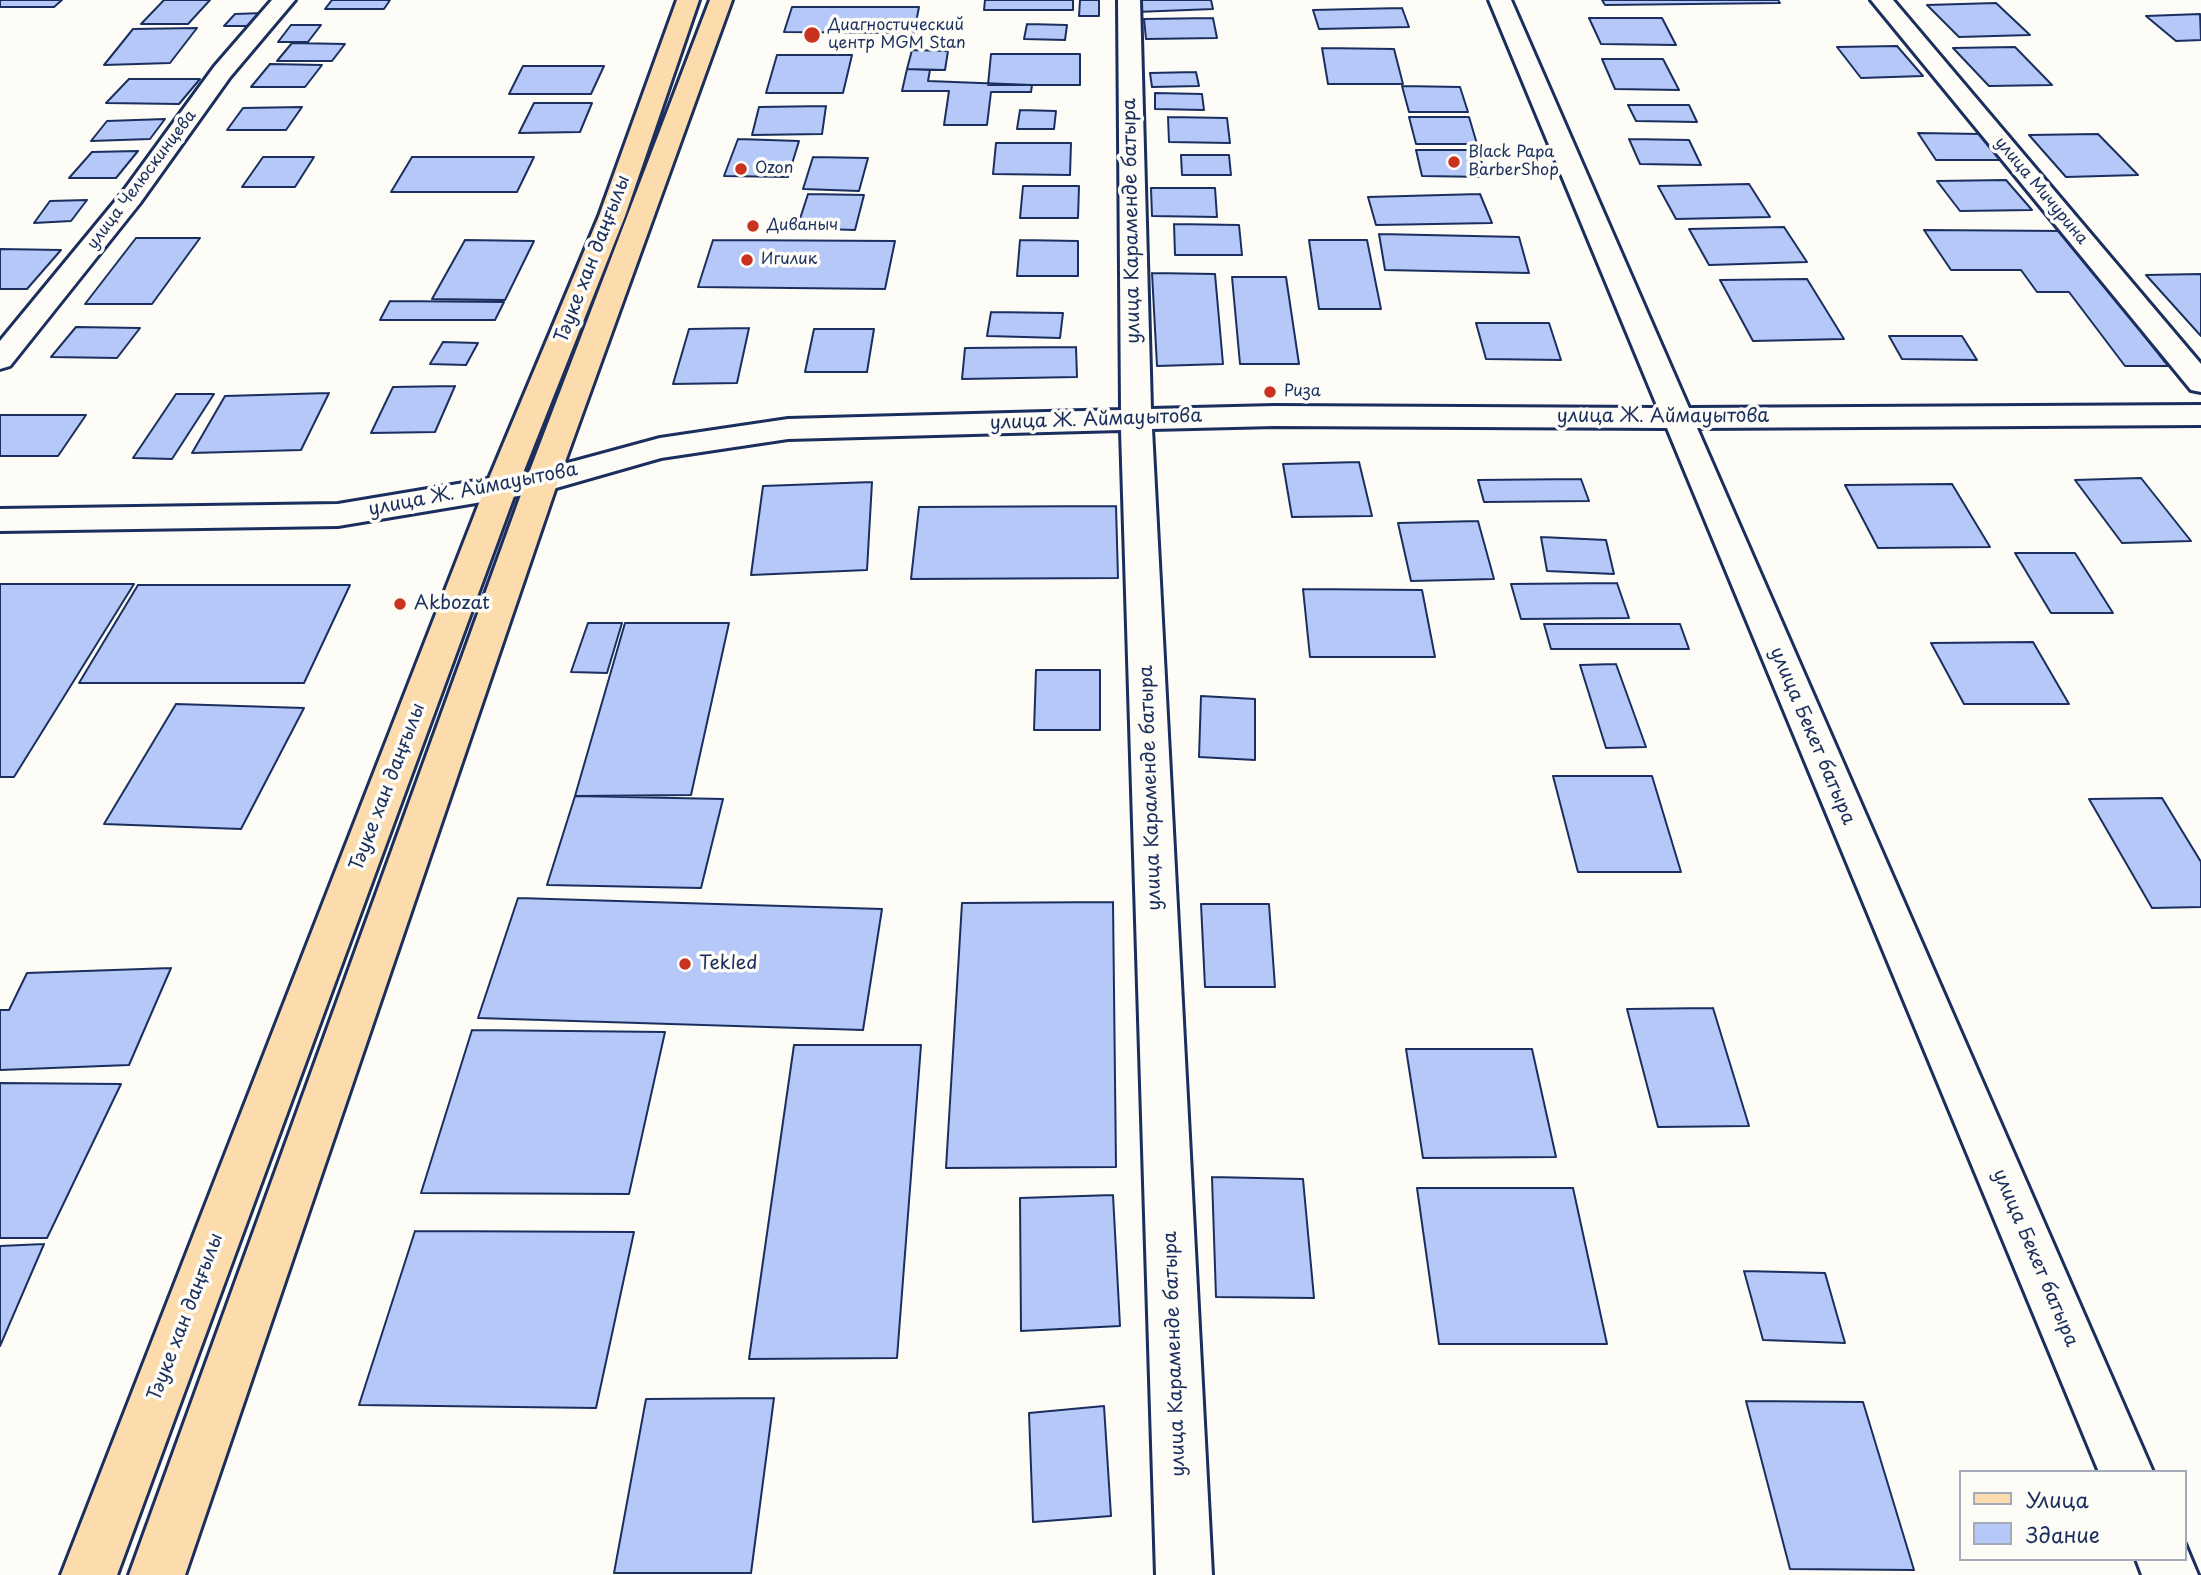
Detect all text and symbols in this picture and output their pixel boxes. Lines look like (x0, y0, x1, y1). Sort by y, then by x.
place label: Диагностический центр MGM Stan (828, 16, 966, 54)
marker: Диагностический центр MGM Stan (802, 25, 822, 45)
street label: улица Караменде батыра (1118, 98, 1146, 344)
street label: улица Челюскинцева (83, 107, 201, 253)
street label: улица Мичурина (1991, 133, 2091, 249)
place label: Black Papa BarberShop (1468, 143, 1559, 181)
marker: Black Papa BarberShop (1446, 154, 1462, 170)
place label: Ozon (755, 159, 793, 179)
marker: Ozon (733, 161, 749, 177)
street label: Тәуке хан даңғылы (551, 172, 635, 346)
place label: Диваныч (767, 216, 838, 236)
marker: Диваныч (745, 218, 761, 234)
place label: Игилик (761, 250, 817, 270)
marker: Игилик (739, 252, 755, 268)
place label: Риза (1284, 382, 1321, 402)
marker: Риза (1262, 384, 1278, 400)
street label: улица Ж. Аймауытова (989, 405, 1203, 435)
street label: улица Ж. Аймауытова (1557, 406, 1769, 428)
street label: улица Ж. Аймауытова (367, 459, 579, 521)
place label: Akbozat (414, 593, 490, 615)
marker: Akbozat (392, 596, 408, 612)
street label: улица Бекет батыра (1764, 644, 1860, 828)
street label: улица Караменде батыра (1135, 665, 1167, 911)
street label: Тәуке хан даңғылы (346, 700, 430, 874)
place label: Tekled (699, 953, 757, 975)
marker: Tekled (677, 956, 693, 972)
street label: улица Бекет батыра (1987, 1166, 2083, 1350)
street label: Тәуке хан даңғылы (144, 1230, 228, 1404)
street label: улица Караменде батыра (1159, 1231, 1191, 1477)
legend (1960, 1470, 2187, 1561)
text: Улица (2026, 1483, 2089, 1515)
text: Здание (2026, 1518, 2100, 1550)

